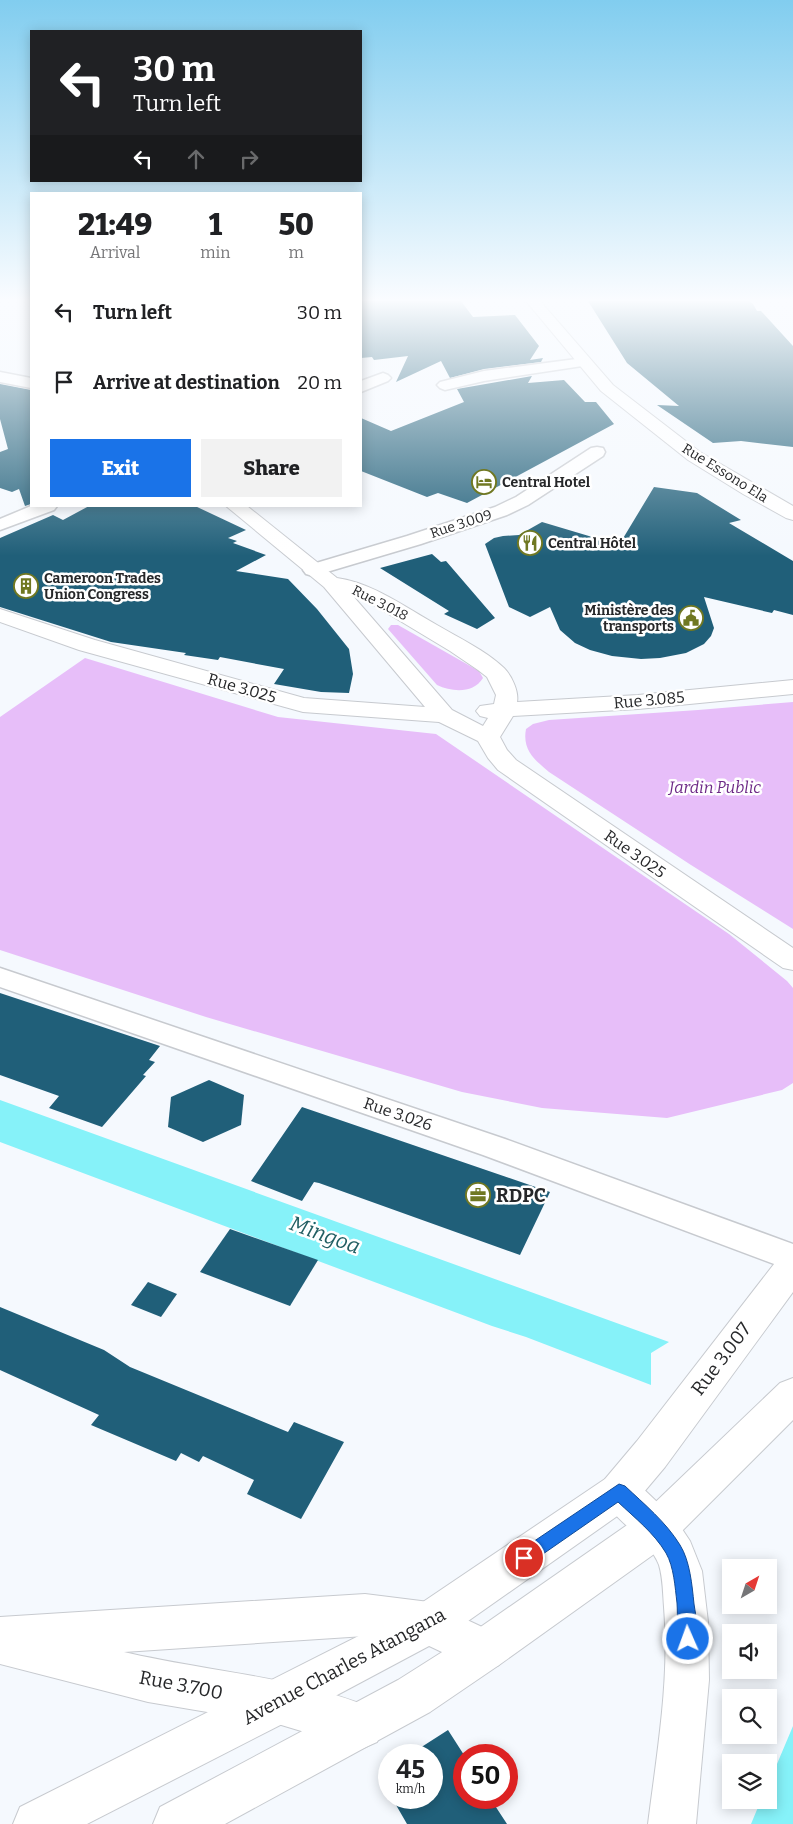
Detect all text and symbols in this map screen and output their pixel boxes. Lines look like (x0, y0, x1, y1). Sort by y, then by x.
text: 30 m (133, 48, 215, 90)
icon: left (50, 50, 115, 115)
text: Turn left (133, 90, 221, 117)
icon: left (129, 145, 157, 173)
icon: ahead (182, 145, 210, 173)
icon: right (235, 145, 263, 173)
text: 21:49 (78, 207, 152, 243)
text: 1 (209, 207, 222, 243)
text: 50 (278, 207, 314, 243)
text: Arrival (90, 243, 140, 262)
text: min (200, 243, 230, 262)
text: m (289, 243, 304, 262)
icon: left (50, 298, 78, 326)
text: Turn left (93, 301, 172, 324)
text: 30 m (297, 301, 342, 324)
icon: arrive (50, 368, 78, 396)
text: Arrive at destination (93, 371, 280, 394)
text: 20 m (298, 371, 342, 394)
button: Exit (50, 439, 191, 497)
button: Share (201, 439, 342, 497)
street label: Rue Essono Ela (679, 440, 771, 506)
hotel icon: Central Hotel (471, 469, 497, 495)
place label: Central Hotel (502, 474, 591, 491)
street label: Rue 3.009 (428, 506, 494, 542)
restaurant icon: Central Hôtel (517, 530, 543, 556)
place label: Central Hôtel (548, 535, 637, 552)
place label: Cameroon Trades Union Congress (44, 570, 161, 603)
building icon: Cameroon Trades Union Congress (13, 573, 39, 599)
street label: Rue 3.018 (349, 582, 411, 624)
place label: Ministère des transports (584, 602, 674, 635)
public building icon: Ministère des transports (678, 605, 704, 631)
street label: Rue 3.025 (205, 669, 279, 707)
street label: Rue 3.085 (613, 687, 685, 713)
park label: Jardin Public (667, 778, 761, 797)
street label: Rue 3.025 (601, 826, 669, 882)
street label: Rue 3.026 (361, 1093, 435, 1135)
office icon: RDPC (465, 1182, 491, 1208)
place label: RDPC (496, 1184, 546, 1207)
water label: Mingoa (286, 1210, 364, 1260)
street label: Rue 3.007 (686, 1318, 756, 1400)
pin (503, 1537, 545, 1579)
icon: arrive (510, 1544, 538, 1572)
north arrow (722, 1559, 778, 1614)
map controls (722, 1559, 777, 1809)
street label: Avenue Charles Atangana (239, 1602, 450, 1729)
position arrow (661, 1612, 713, 1664)
button: sound (722, 1624, 777, 1679)
street label: Rue 3.700 (137, 1666, 225, 1704)
button: search (722, 1689, 777, 1744)
speed limit sign: 50 (453, 1744, 518, 1809)
button: layers (722, 1754, 777, 1809)
text: 45 (396, 1755, 425, 1785)
text: km/h (396, 1782, 425, 1796)

